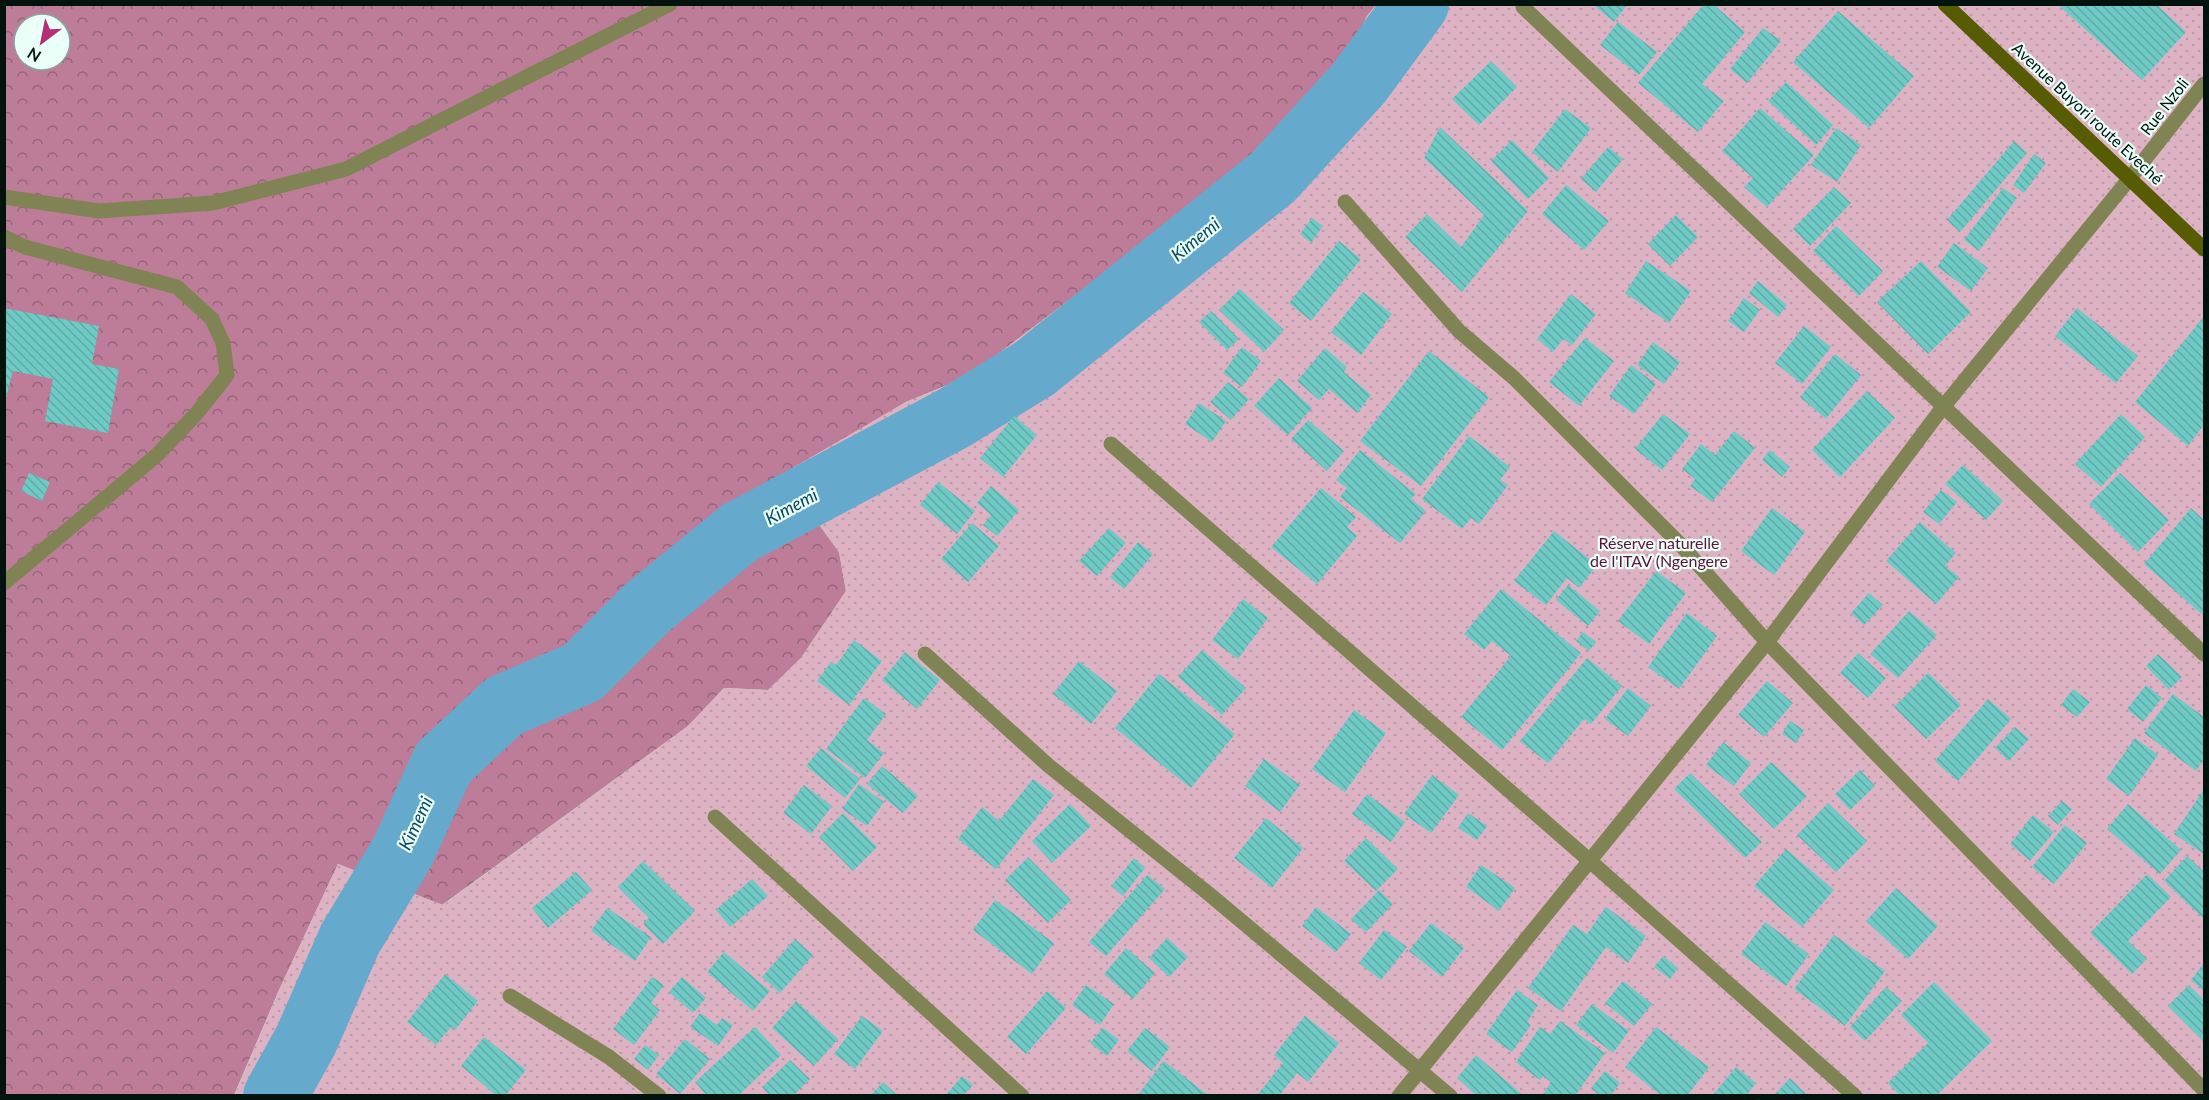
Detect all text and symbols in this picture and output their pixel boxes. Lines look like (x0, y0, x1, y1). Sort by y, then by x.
north arrow (12, 12, 72, 72)
street label: Avenue Buyori route Eveché (2009, 38, 2167, 188)
text: N (24, 44, 44, 66)
street label: Rue Nzoli (2136, 74, 2192, 138)
water label: Kimemi (1166, 213, 1224, 265)
water label: Kimemi (761, 483, 821, 529)
park label: Réserve naturelle de l'ITAV (Ngengere (1590, 533, 1728, 570)
water label: Kimemi (393, 793, 437, 853)

